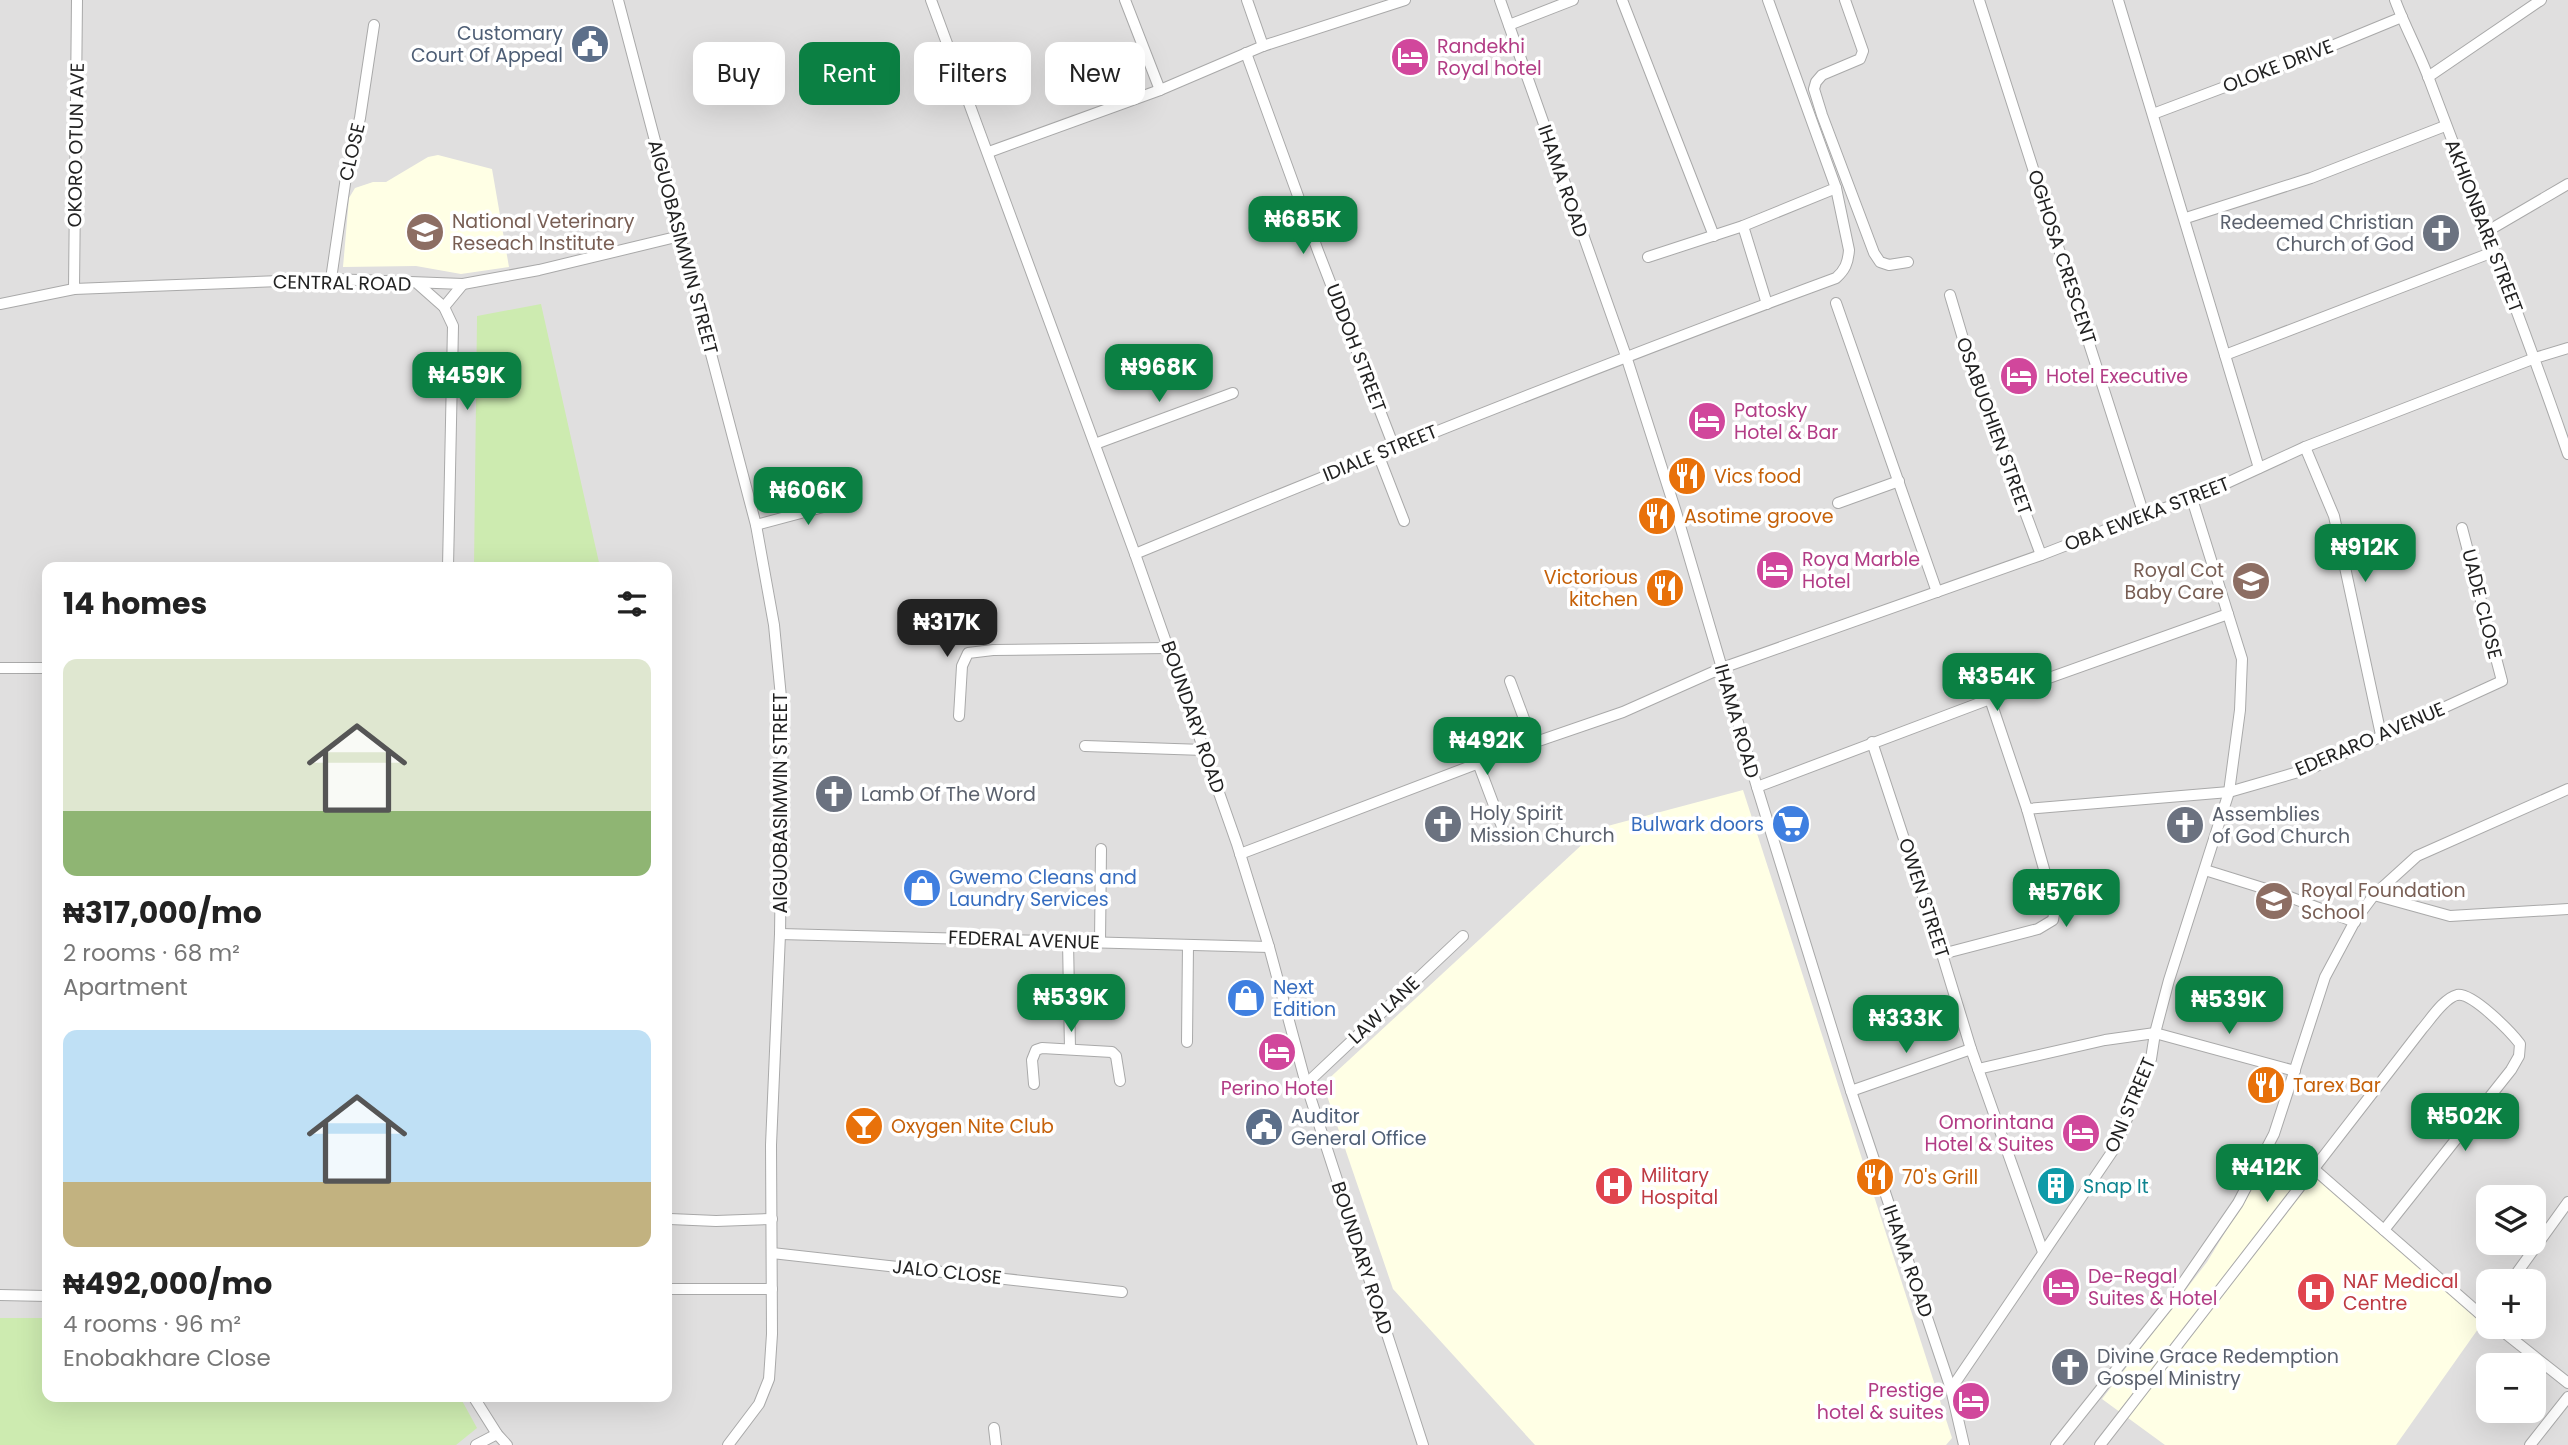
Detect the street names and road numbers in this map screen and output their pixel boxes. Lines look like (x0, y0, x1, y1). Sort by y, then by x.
street label: OLOKE DRIVE (2219, 33, 2337, 99)
street label: OKORO OTUN AVE (61, 62, 91, 228)
street label: CLOSE (332, 120, 372, 184)
street label: IHAMA ROAD (1531, 121, 1595, 241)
street label: AKHIONBARE STREET (2438, 135, 2530, 317)
street label: AIGUOBASIMWIN STREET (641, 137, 725, 357)
street label: OGHOSA CRESCENT (2021, 166, 2103, 348)
street label: CENTRAL ROAD (273, 268, 411, 298)
street label: UDDOH STREET (1319, 280, 1393, 416)
street label: OSABUOHIEN STREET (1949, 333, 2039, 519)
street label: IDIALE STREET (1319, 418, 1441, 488)
street label: OBA EWEKA STREET (2061, 470, 2233, 558)
street label: UADE CLOSE (2455, 546, 2509, 662)
street label: BOUNDARY ROAD (1154, 637, 1232, 797)
street label: IHAMA ROAD (1708, 661, 1766, 781)
street label: AIGUOBASIMWIN STREET (767, 692, 794, 914)
street label: EDERARO AVENUE (2291, 695, 2449, 783)
street label: OWEN STREET (1892, 835, 1956, 961)
street label: FEDERAL AVENUE (948, 924, 1100, 956)
street label: LAW LANE (1342, 970, 1426, 1050)
street label: ONI STREET (2098, 1053, 2162, 1157)
street label: BOUNDARY ROAD (1325, 1178, 1399, 1338)
street label: IHAMA ROAD (1876, 1201, 1940, 1321)
street label: JALO CLOSE (891, 1253, 1003, 1291)

